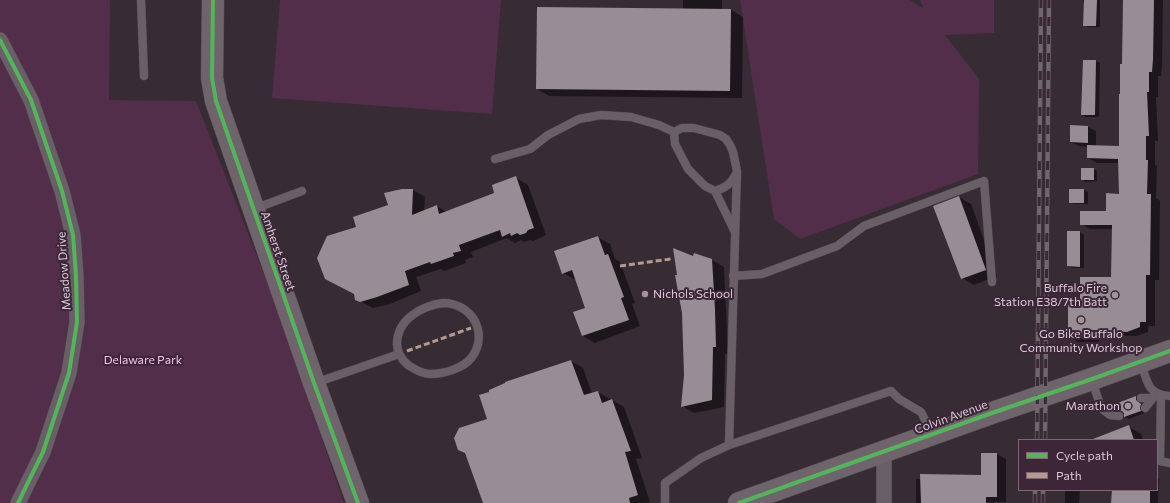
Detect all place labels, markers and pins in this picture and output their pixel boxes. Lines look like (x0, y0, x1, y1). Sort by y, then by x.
place label: Buffalo Fire Station E38/7th Batt (994, 281, 1107, 309)
place label: Nichols School (653, 287, 733, 301)
marker: Nichols School (640, 289, 650, 299)
marker: Buffalo Fire Station E38/7th Batt (1110, 290, 1120, 300)
marker: Go Bike Buffalo Community Workshop (1076, 315, 1086, 325)
place label: Go Bike Buffalo Community Workshop (1020, 327, 1142, 355)
place label: Marathon (1066, 399, 1120, 413)
marker: Marathon (1123, 401, 1133, 411)

